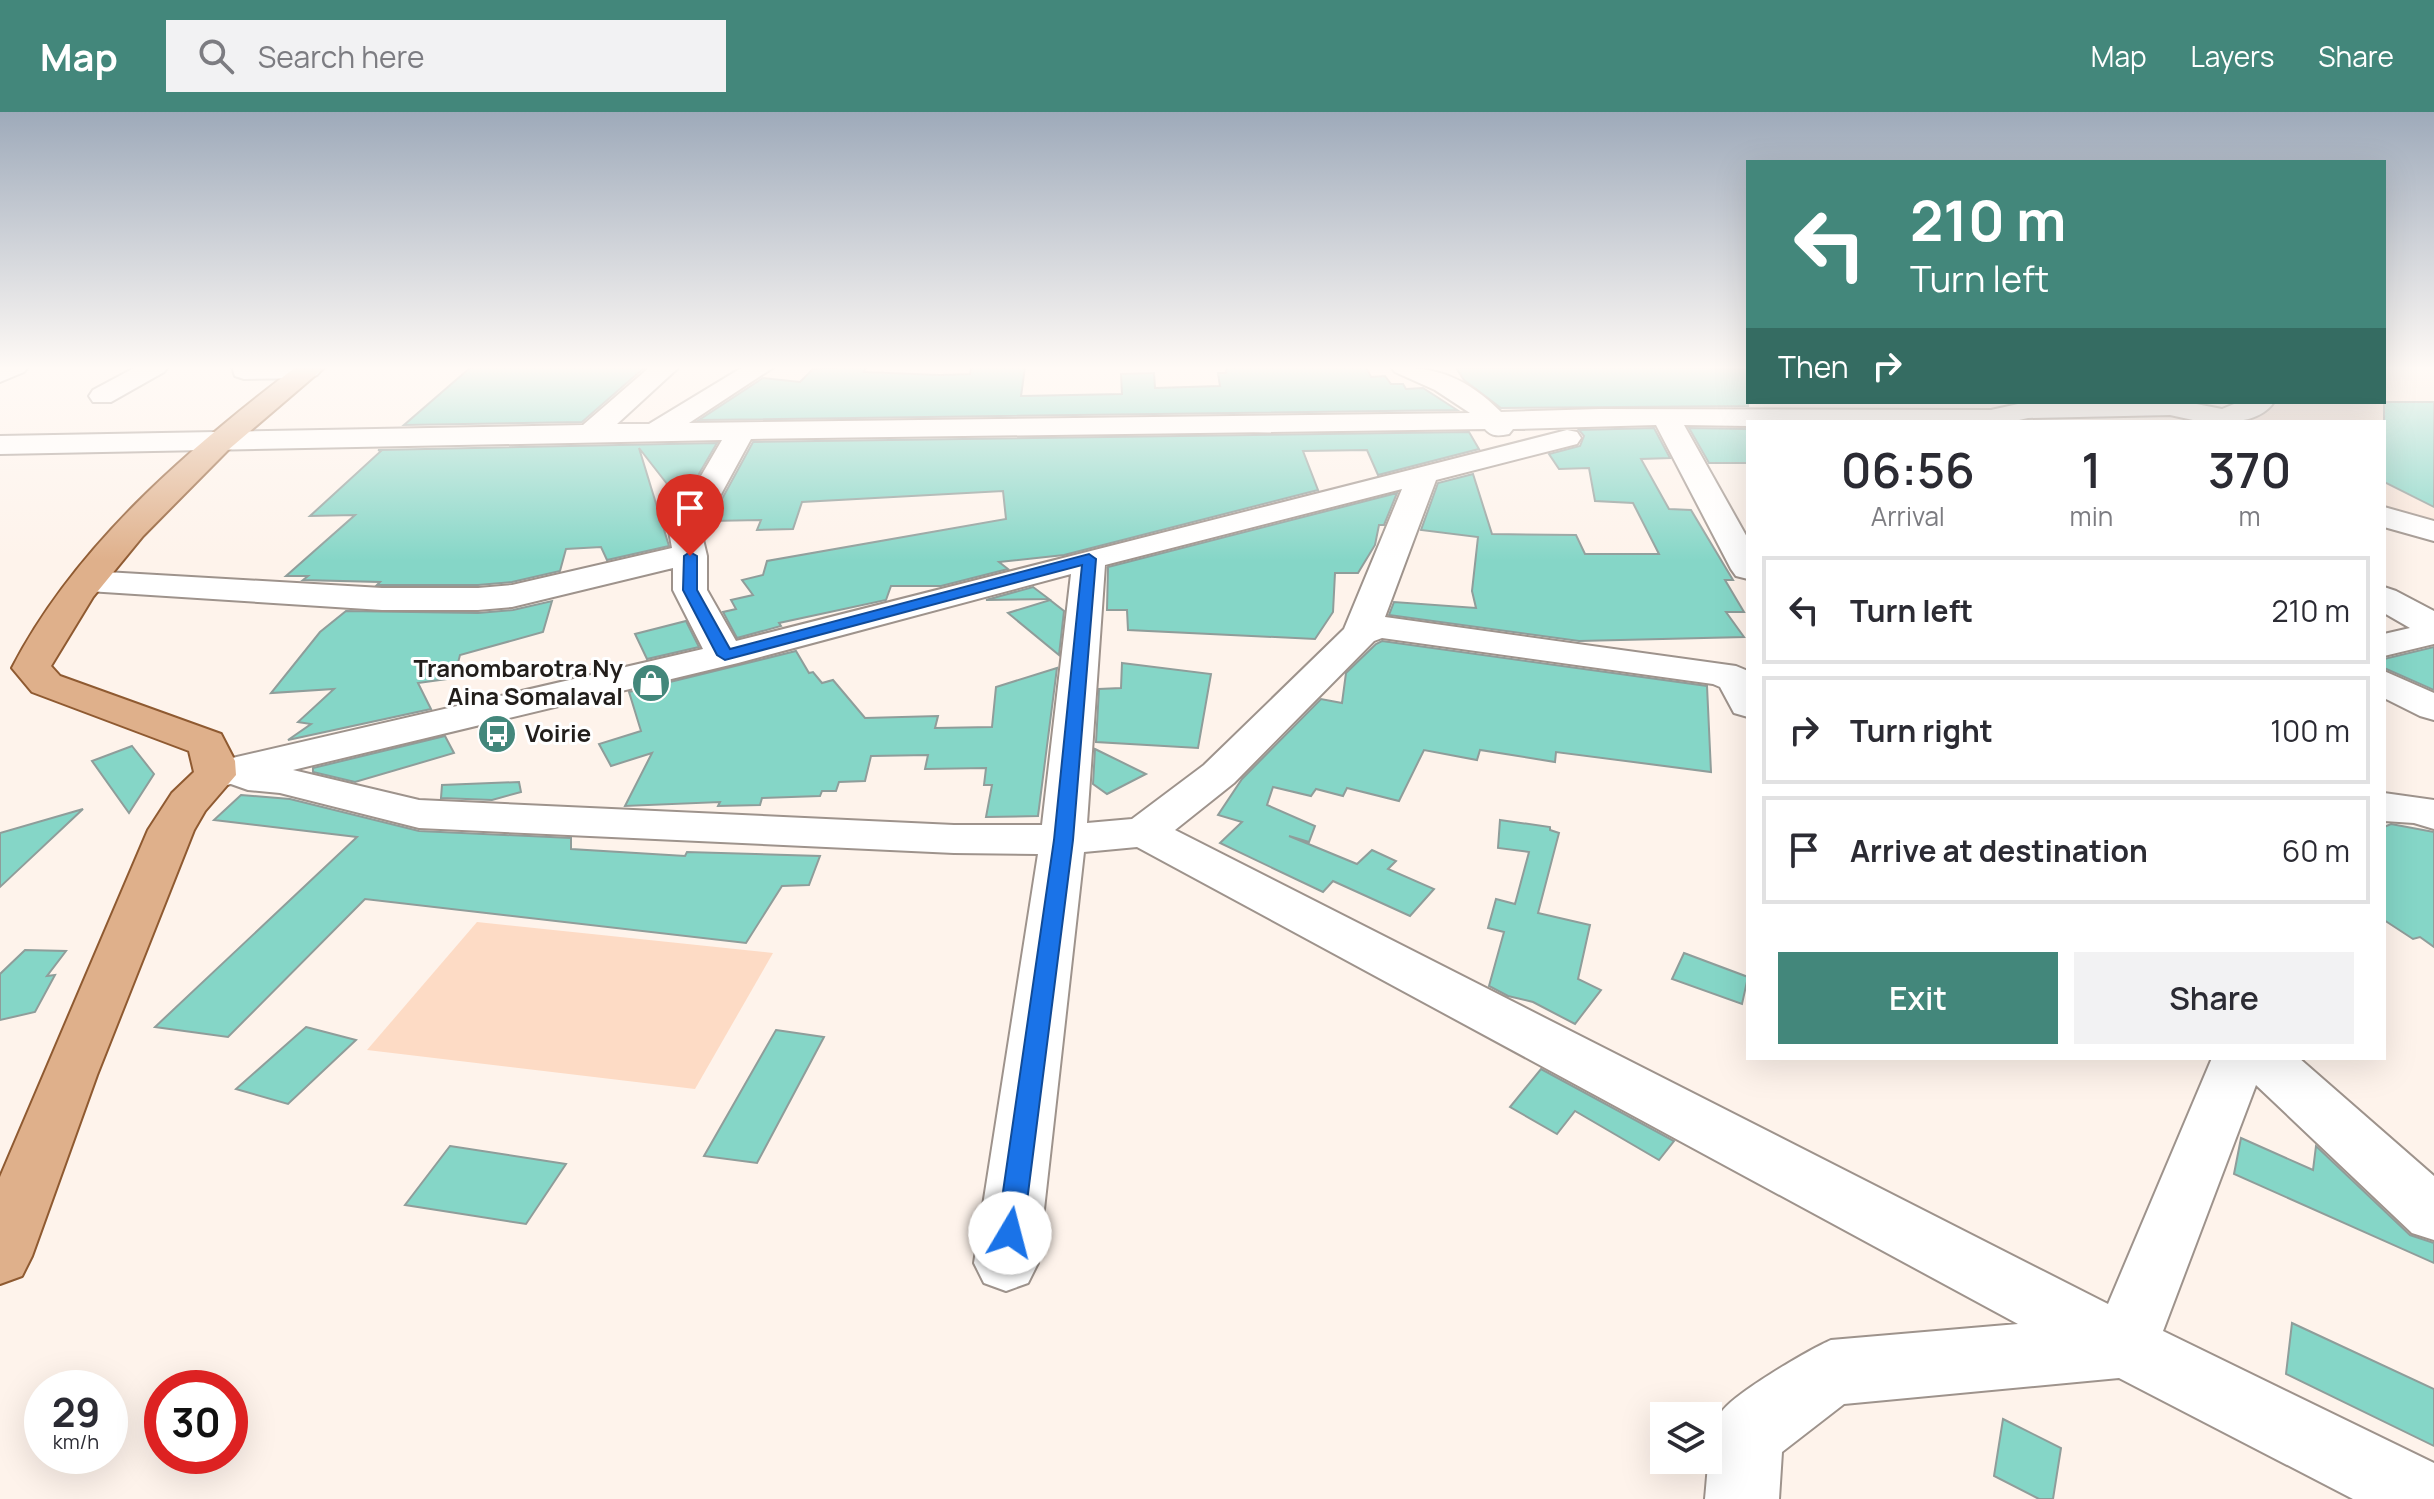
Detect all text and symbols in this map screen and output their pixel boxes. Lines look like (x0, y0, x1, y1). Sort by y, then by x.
search box (166, 20, 726, 92)
text: Map (40, 30, 118, 82)
icon: search (194, 34, 238, 78)
text: Search here (258, 36, 425, 77)
text: Map (2091, 37, 2147, 75)
text: Layers (2191, 37, 2274, 75)
text: Share (2318, 37, 2394, 75)
text: 210 m (1910, 181, 2066, 258)
icon: left (1778, 192, 1882, 296)
text: Turn left (1910, 254, 2049, 303)
icon: right (1865, 344, 1909, 388)
text: Then (1778, 346, 1849, 387)
text: 06:56 (1841, 437, 1975, 502)
text: 1 (2081, 437, 2102, 502)
text: 370 (2208, 437, 2291, 502)
pin (656, 474, 724, 556)
icon: arrive (668, 486, 712, 530)
text: Arrival (1871, 498, 1945, 534)
text: min (2070, 498, 2113, 534)
text: m (2239, 498, 2261, 534)
icon: left (1782, 588, 1826, 632)
text: Turn left (1850, 590, 1973, 631)
text: 210 m (2271, 590, 2350, 631)
place label: Tranombarotra Ny Aina Somalaval (414, 651, 624, 712)
shop icon: Tranombarotra Ny Aina Somalaval (630, 662, 672, 704)
icon: right (1782, 708, 1826, 752)
text: Turn right (1850, 710, 1993, 751)
text: 100 m (2270, 710, 2350, 751)
bus stop icon: Voirie (476, 713, 518, 755)
place label: Voirie (525, 716, 591, 749)
icon: arrive (1782, 828, 1826, 872)
text: Arrive at destination (1850, 830, 2148, 871)
text: 60 m (2282, 830, 2350, 871)
button: Exit (1778, 952, 2058, 1044)
button: Share (2074, 952, 2354, 1044)
position arrow (968, 1191, 1052, 1275)
speed limit sign: 30 (144, 1370, 248, 1474)
text: 29 (52, 1384, 100, 1439)
map controls (1650, 1402, 1722, 1474)
button: layers (1650, 1402, 1722, 1474)
text: km/h (53, 1428, 99, 1455)

